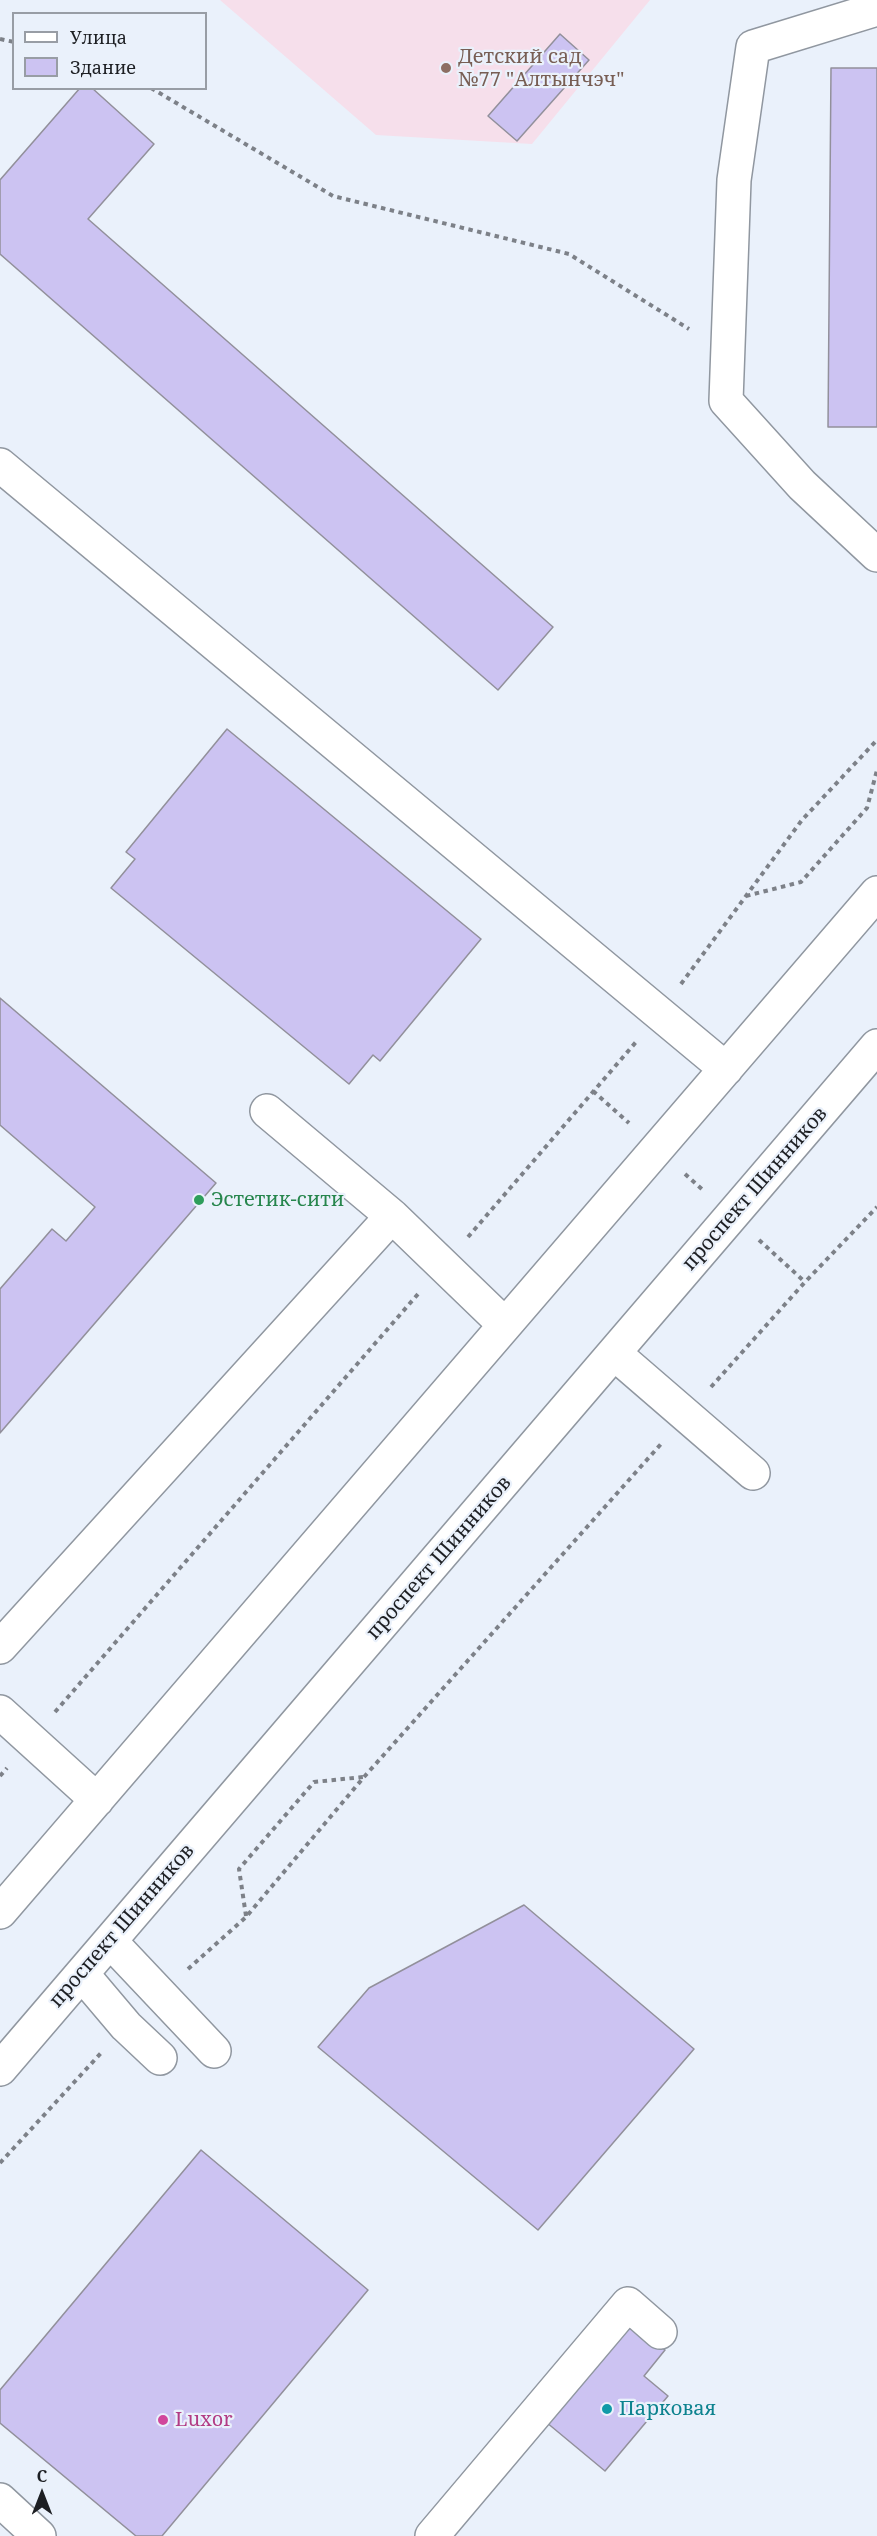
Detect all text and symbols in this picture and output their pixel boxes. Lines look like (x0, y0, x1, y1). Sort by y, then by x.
legend (12, 12, 207, 90)
text: Улица (70, 25, 127, 49)
place label: Детский сад №77 "Алтынчэч" (458, 45, 624, 92)
text: Здание (70, 55, 136, 79)
marker: Детский сад №77 "Алтынчэч" (439, 61, 453, 75)
street label: проспект Шинников (678, 1102, 832, 1276)
place label: Эстетик-сити (211, 1188, 344, 1212)
marker: Эстетик-сити (192, 1193, 206, 1207)
street label: проспект Шинников (362, 1471, 516, 1645)
street label: проспект Шинников (45, 1839, 199, 2013)
place label: Парковая (619, 2397, 716, 2421)
marker: Парковая (600, 2402, 614, 2416)
place label: Luxor (175, 2408, 233, 2432)
marker: Luxor (156, 2413, 170, 2427)
north arrow (12, 2464, 72, 2524)
text: С (37, 2465, 47, 2487)

